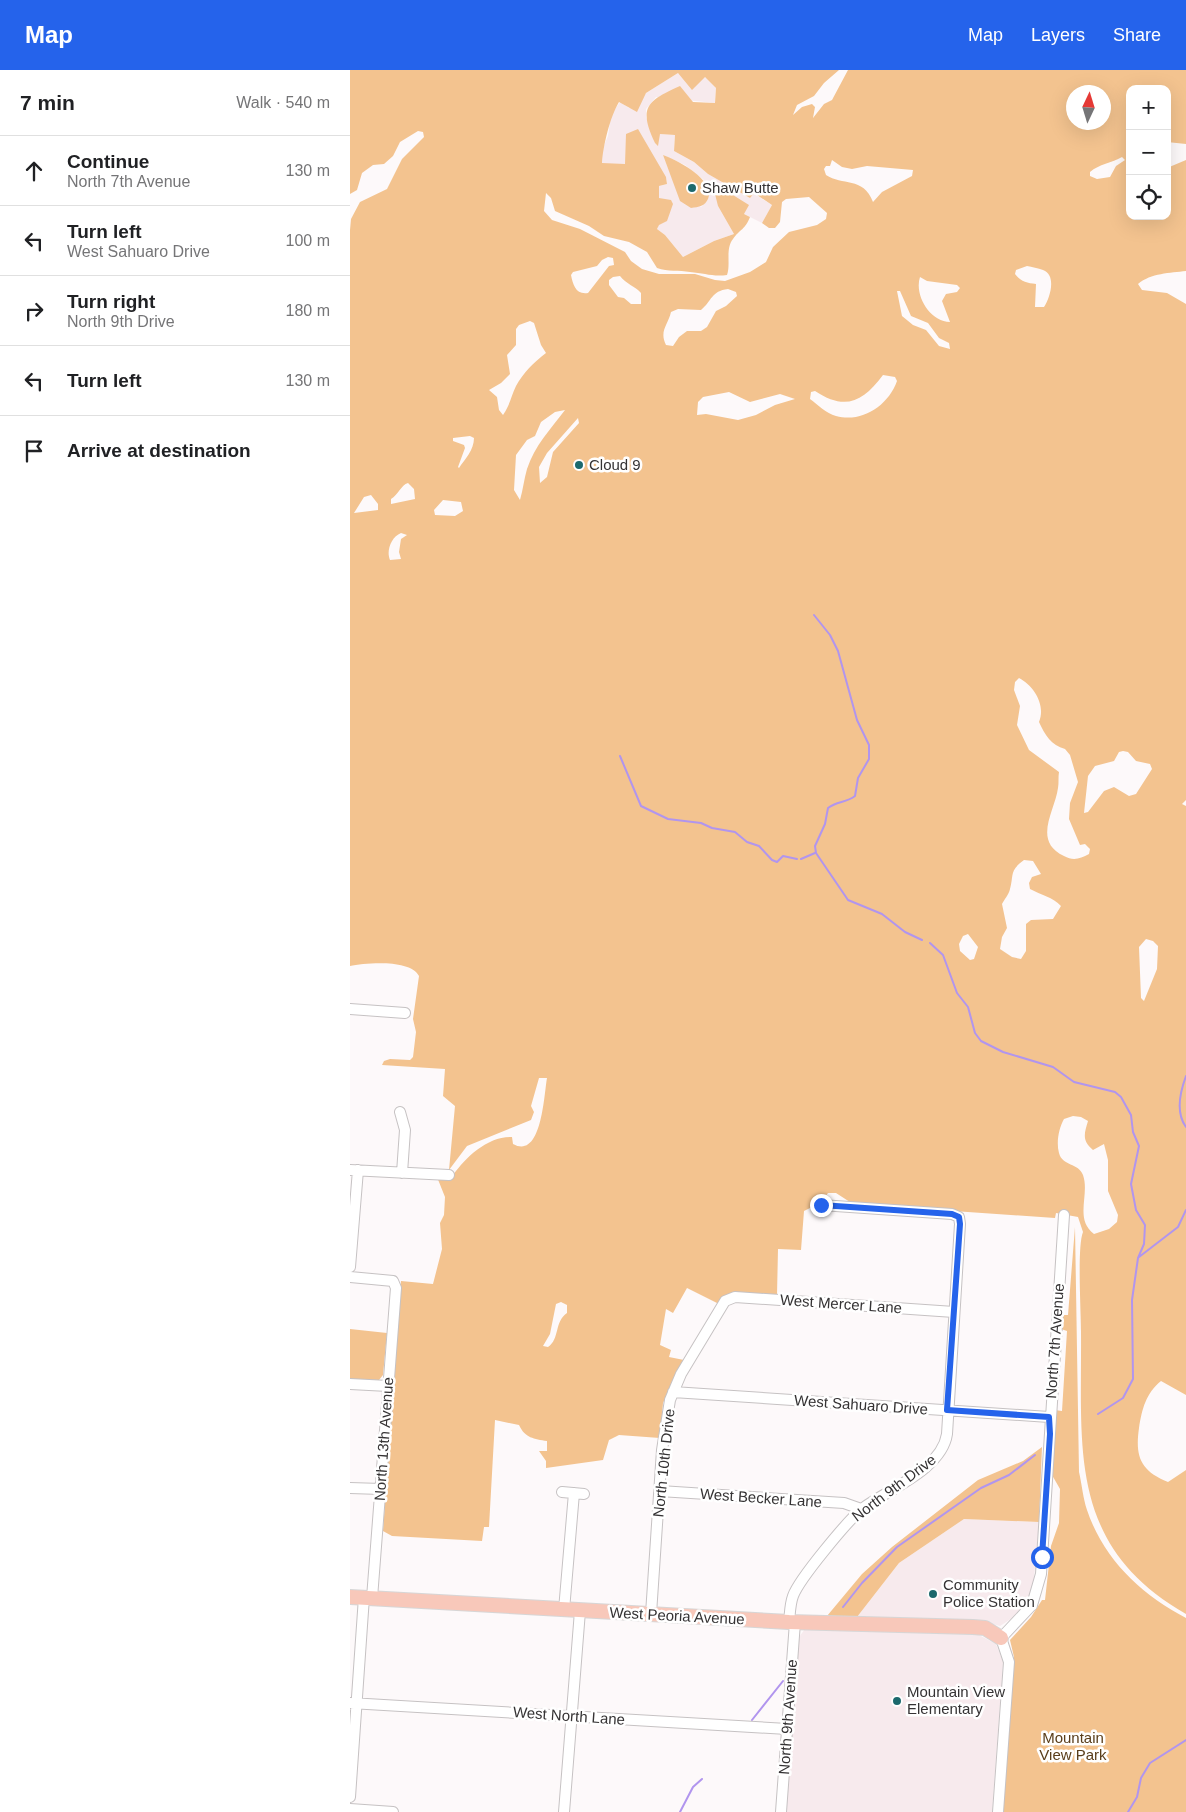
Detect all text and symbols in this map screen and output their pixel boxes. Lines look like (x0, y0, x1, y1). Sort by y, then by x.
text: Map (25, 21, 73, 48)
text: Map (968, 25, 1003, 45)
text: Layers (1031, 25, 1085, 45)
text: Share (1113, 25, 1161, 45)
north arrow (1066, 85, 1111, 130)
map controls (1126, 85, 1171, 220)
button: + (1126, 85, 1171, 130)
text: 7 min (20, 91, 75, 114)
text: Walk · 540 m (236, 94, 330, 111)
button: − (1126, 130, 1171, 175)
text: Continue (67, 151, 149, 172)
icon: ahead (20, 157, 48, 185)
text: 130 m (286, 162, 330, 179)
text: North 7th Avenue (67, 173, 190, 190)
button: locate (1126, 175, 1171, 220)
place label: Shaw Butte (702, 179, 779, 196)
marker: Shaw Butte (686, 182, 698, 194)
text: Turn left (67, 221, 142, 242)
icon: left (20, 227, 48, 255)
text: 100 m (286, 232, 330, 249)
text: West Sahuaro Drive (67, 243, 210, 260)
text: Turn right (67, 291, 155, 312)
icon: right (20, 297, 48, 325)
text: 180 m (286, 302, 330, 319)
text: North 9th Drive (67, 313, 175, 330)
icon: left (20, 367, 48, 395)
text: Turn left (67, 370, 142, 391)
text: 130 m (286, 372, 330, 389)
icon: arrive (20, 437, 48, 465)
text: Arrive at destination (67, 440, 251, 461)
place label: Cloud 9 (589, 456, 641, 473)
marker: Cloud 9 (573, 459, 585, 471)
route end (810, 1194, 833, 1217)
street label: North 7th Avenue (1042, 1283, 1067, 1399)
street label: West Mercer Lane (779, 1291, 903, 1316)
street label: North 13th Avenue (371, 1377, 396, 1501)
street label: West Sahuaro Drive (794, 1391, 928, 1418)
street label: North 10th Drive (649, 1408, 678, 1518)
street label: North 9th Drive (848, 1450, 939, 1525)
street label: West Becker Lane (699, 1485, 823, 1510)
route start (1031, 1546, 1054, 1569)
place label: Community Police Station (943, 1576, 1035, 1610)
marker: Community Police Station (927, 1588, 939, 1600)
street label: West Peoria Avenue (609, 1603, 745, 1628)
street label: North 9th Avenue (775, 1659, 800, 1775)
place label: Mountain View Elementary (907, 1683, 1005, 1717)
marker: Mountain View Elementary (891, 1695, 903, 1707)
street label: West North Lane (512, 1703, 626, 1728)
park label: Mountain View Park (1039, 1729, 1107, 1763)

